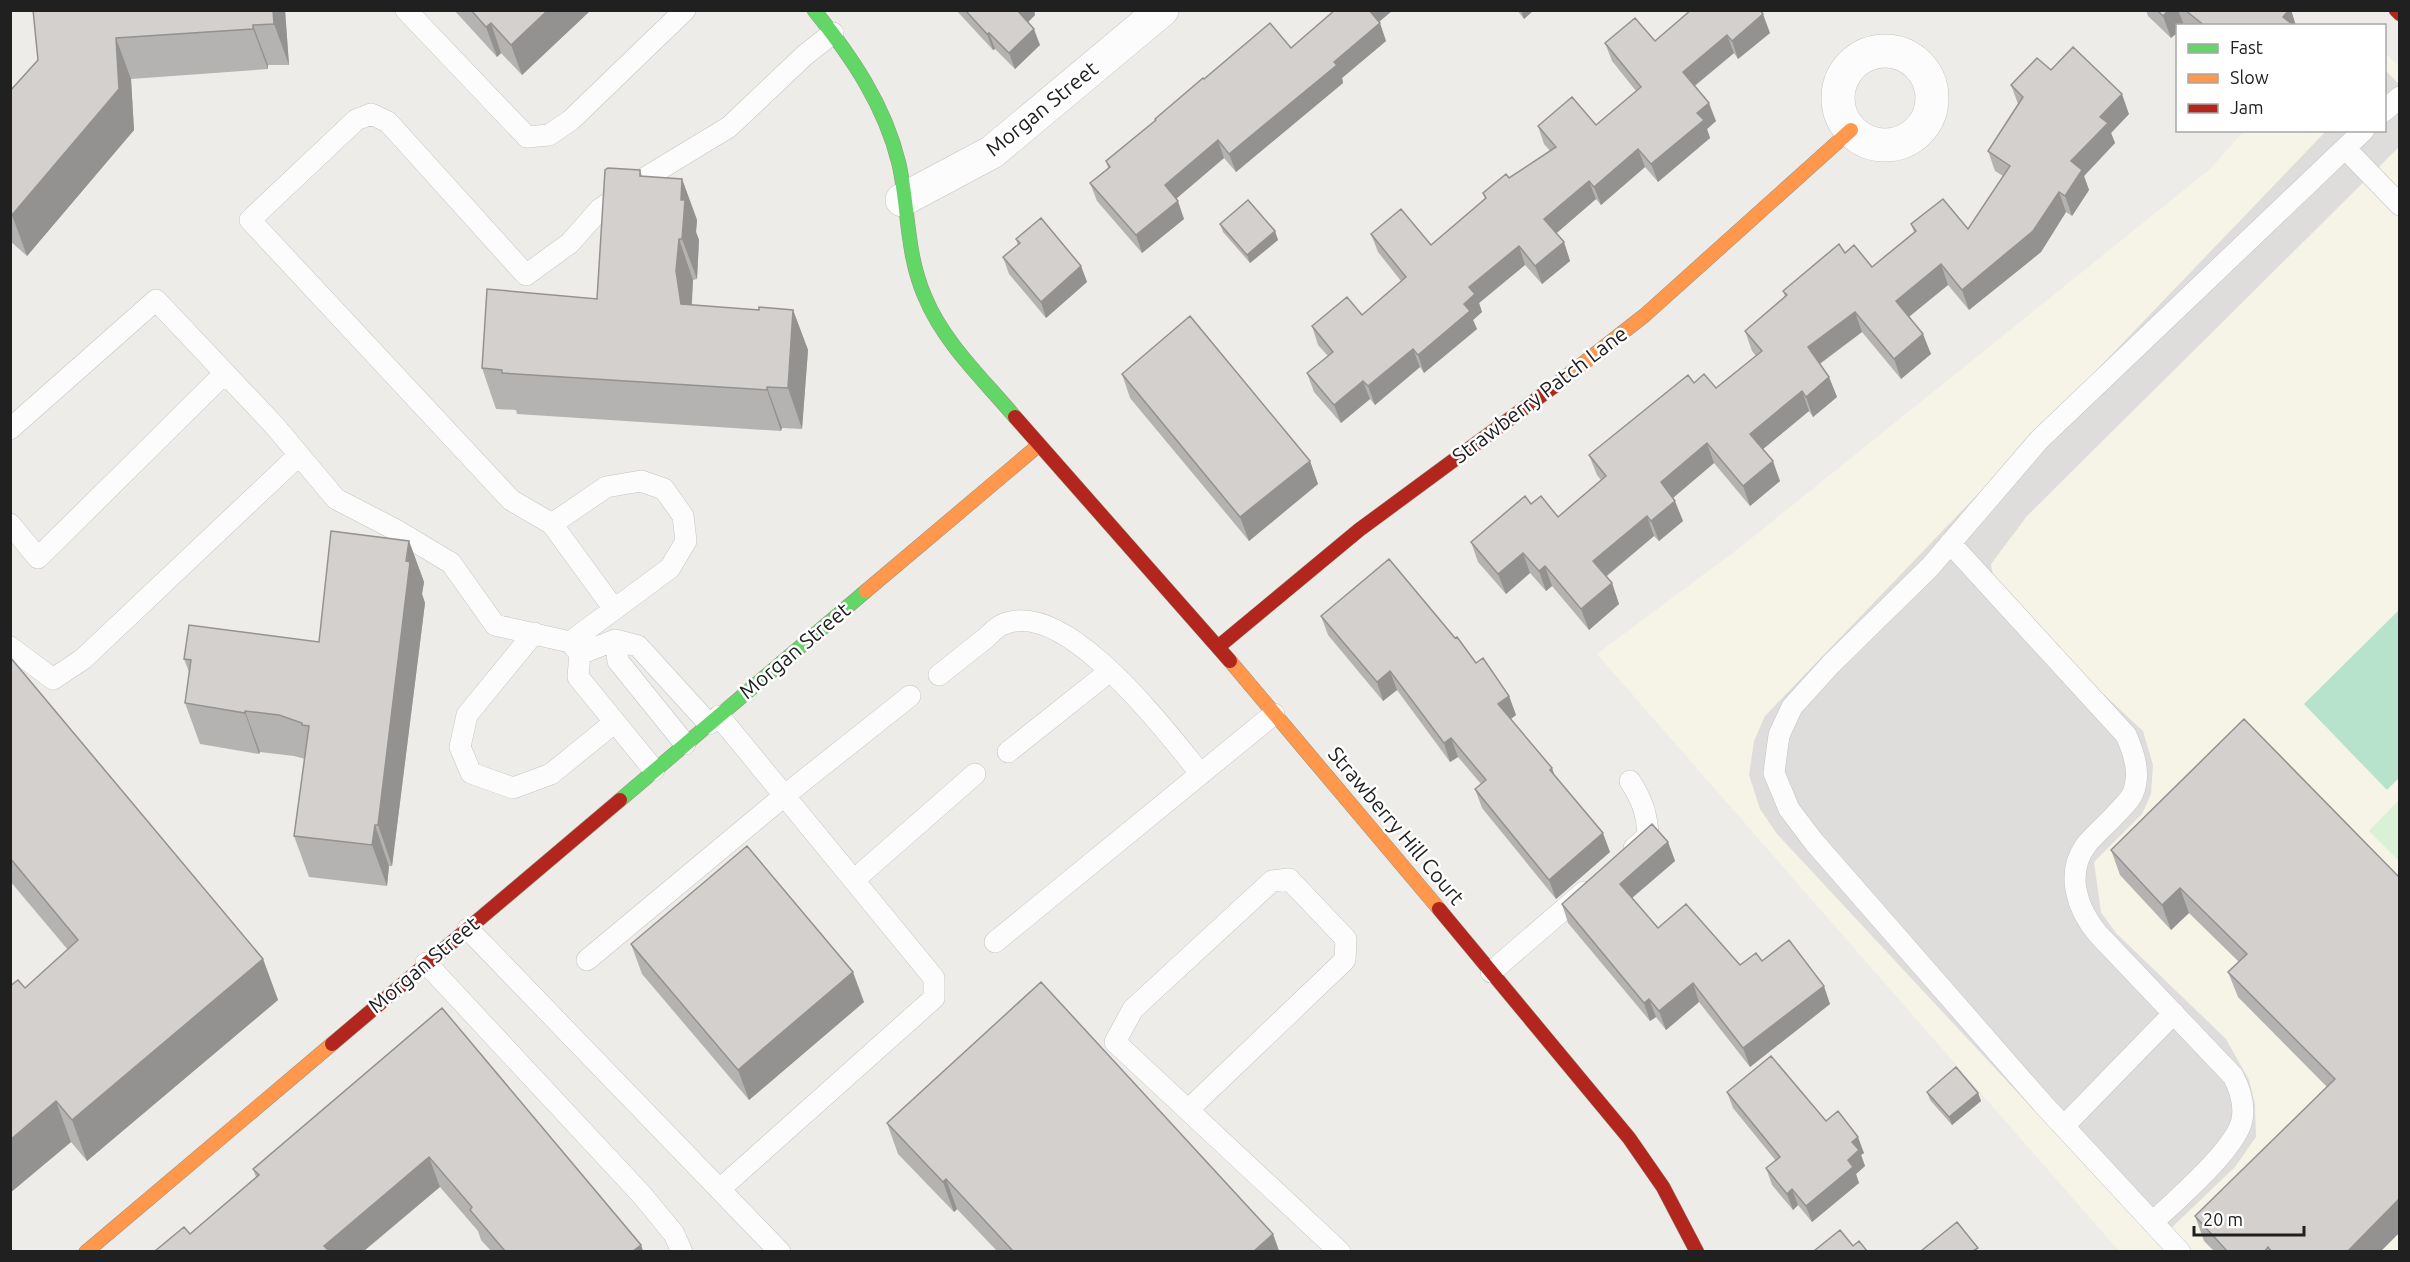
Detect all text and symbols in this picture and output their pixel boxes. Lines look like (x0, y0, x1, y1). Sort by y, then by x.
legend (2176, 24, 2386, 132)
text: Fast (2230, 37, 2263, 57)
street label: Morgan Street (981, 56, 1102, 161)
text: Slow (2230, 67, 2269, 87)
text: Jam (2230, 97, 2264, 117)
street label: Strawberry Patch Lane (1447, 321, 1631, 468)
street label: Morgan Street (734, 597, 854, 703)
street label: Strawberry Hill Court (1324, 742, 1470, 909)
street label: Morgan Street (363, 911, 483, 1017)
scale bar (2194, 1199, 2304, 1237)
text: 20 m (2203, 1209, 2243, 1229)

